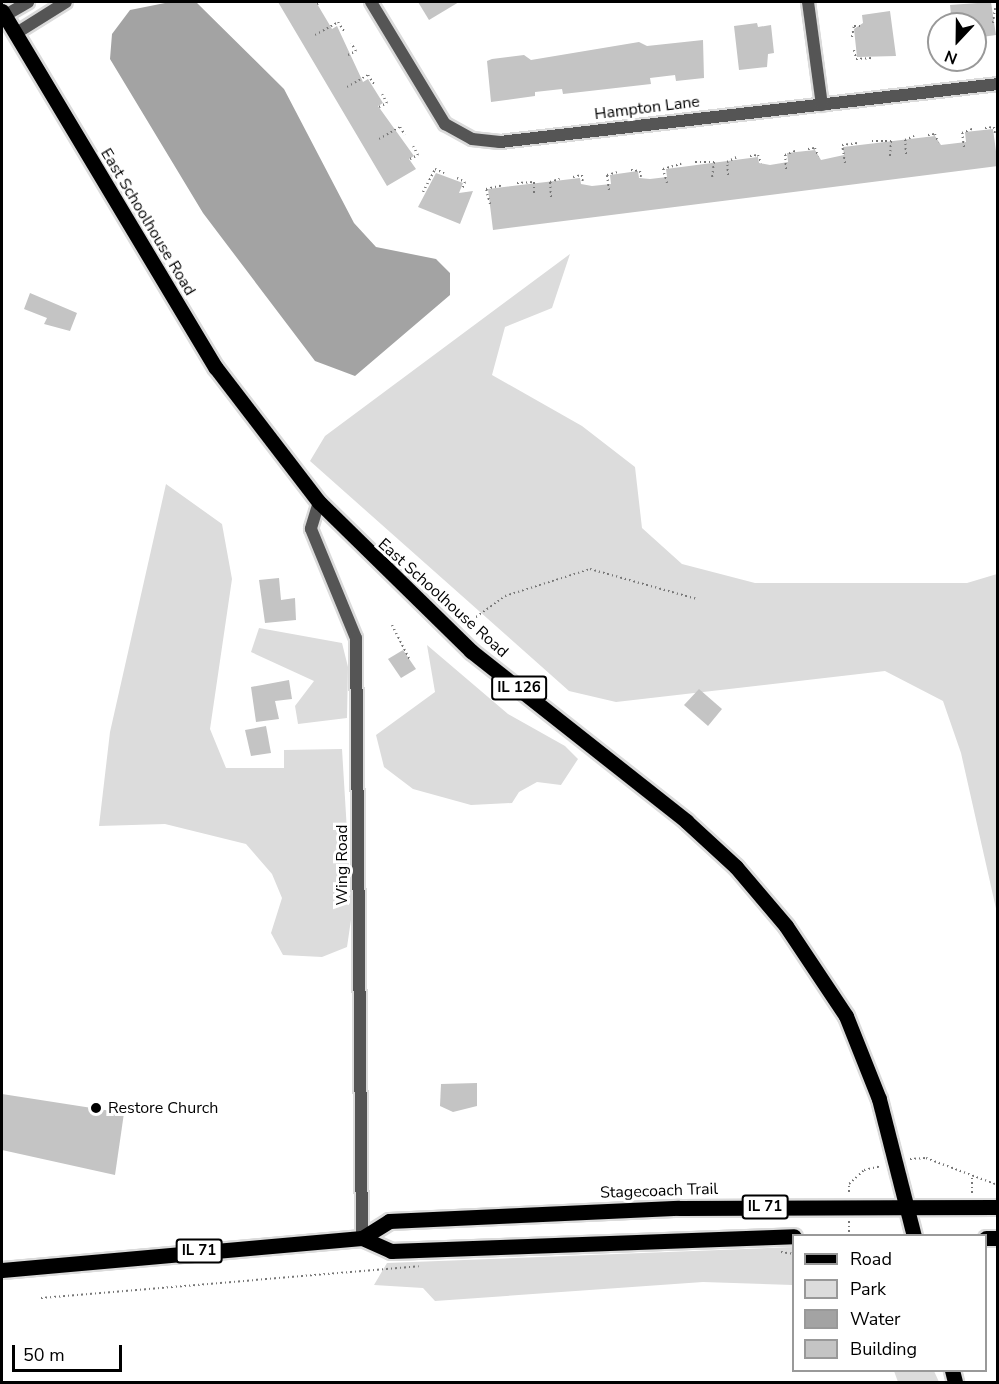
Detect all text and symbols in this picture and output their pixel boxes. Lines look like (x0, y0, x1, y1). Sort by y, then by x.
north arrow (927, 12, 987, 72)
text: N (941, 44, 961, 69)
street label: Hampton Lane (593, 92, 701, 124)
street label: East Schoolhouse Road (96, 145, 200, 299)
street label: East Schoolhouse Road (374, 535, 512, 661)
road number: IL 126 (490, 676, 548, 700)
street label: Wing Road (332, 824, 352, 906)
place label: Restore Church (108, 1098, 218, 1118)
marker: Restore Church (89, 1101, 103, 1115)
street label: Stagecoach Trail (600, 1179, 718, 1203)
road number: IL 71 (741, 1195, 789, 1219)
legend (792, 1234, 987, 1372)
road number: IL 71 (175, 1239, 223, 1263)
text: Road (850, 1247, 892, 1271)
text: Park (850, 1277, 886, 1301)
text: Water (850, 1307, 901, 1331)
scale bar (15, 1333, 124, 1371)
text: Building (850, 1337, 917, 1361)
text: 50 m (23, 1343, 65, 1367)

